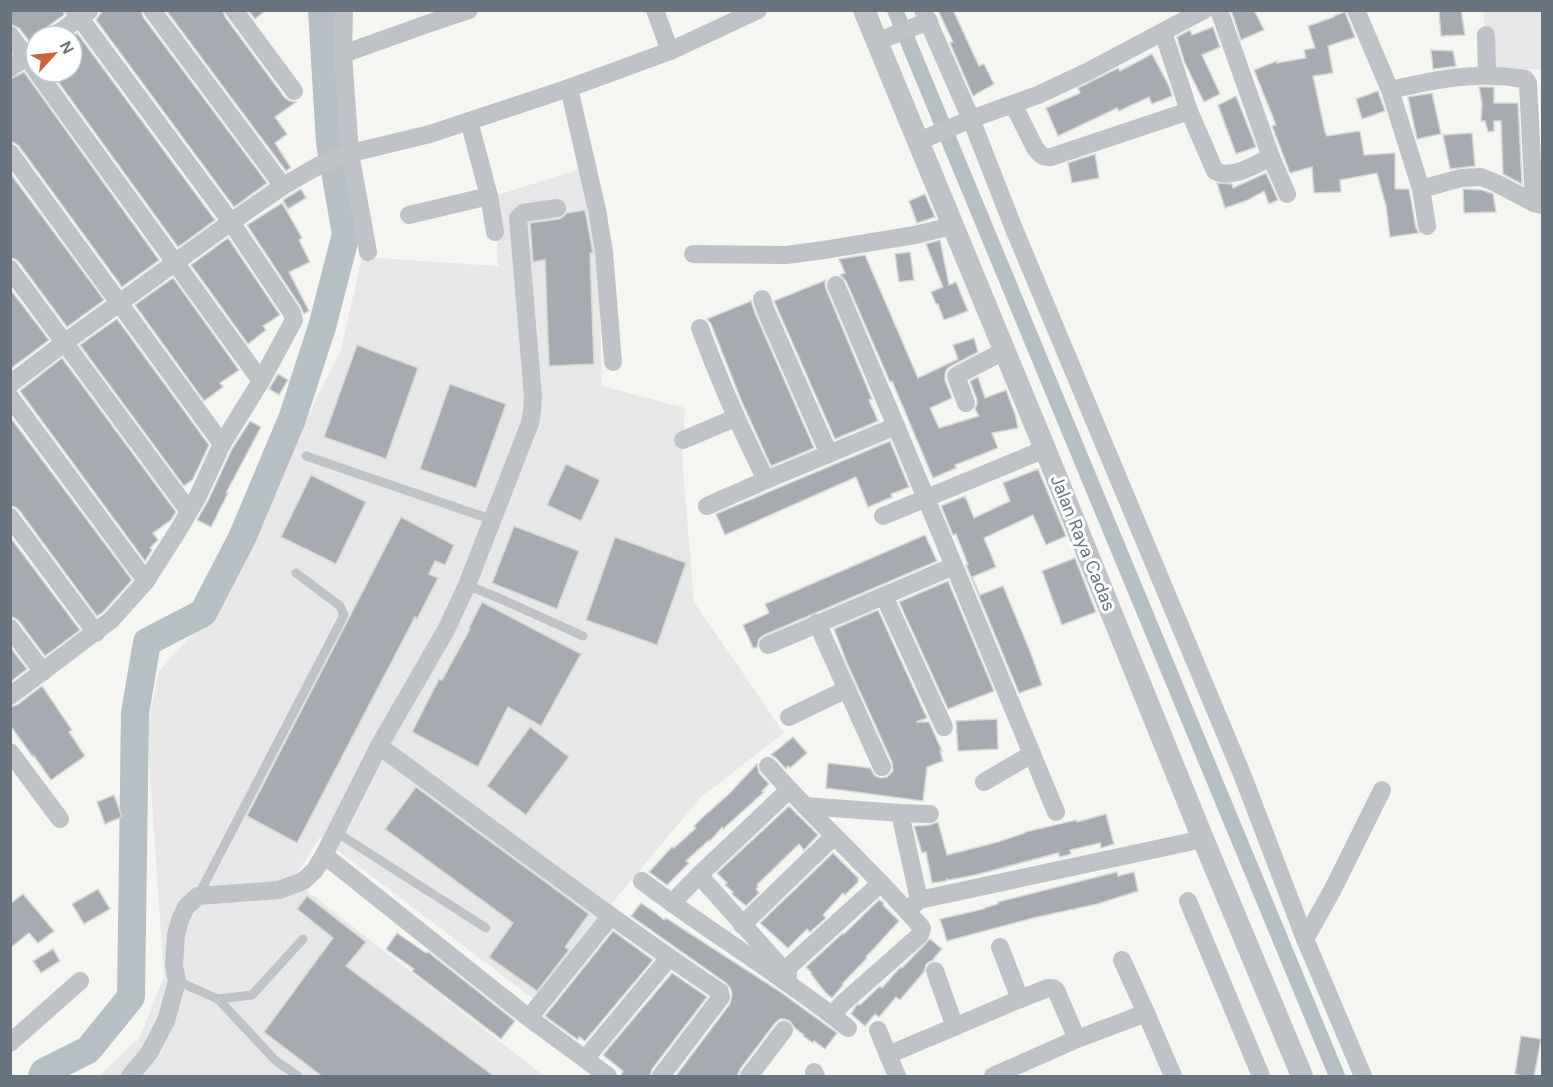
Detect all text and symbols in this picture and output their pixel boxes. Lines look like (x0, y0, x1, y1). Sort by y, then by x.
north arrow (24, 24, 84, 84)
text: N (55, 37, 79, 57)
street label: Jalan Raya Cadas (1045, 471, 1121, 615)

